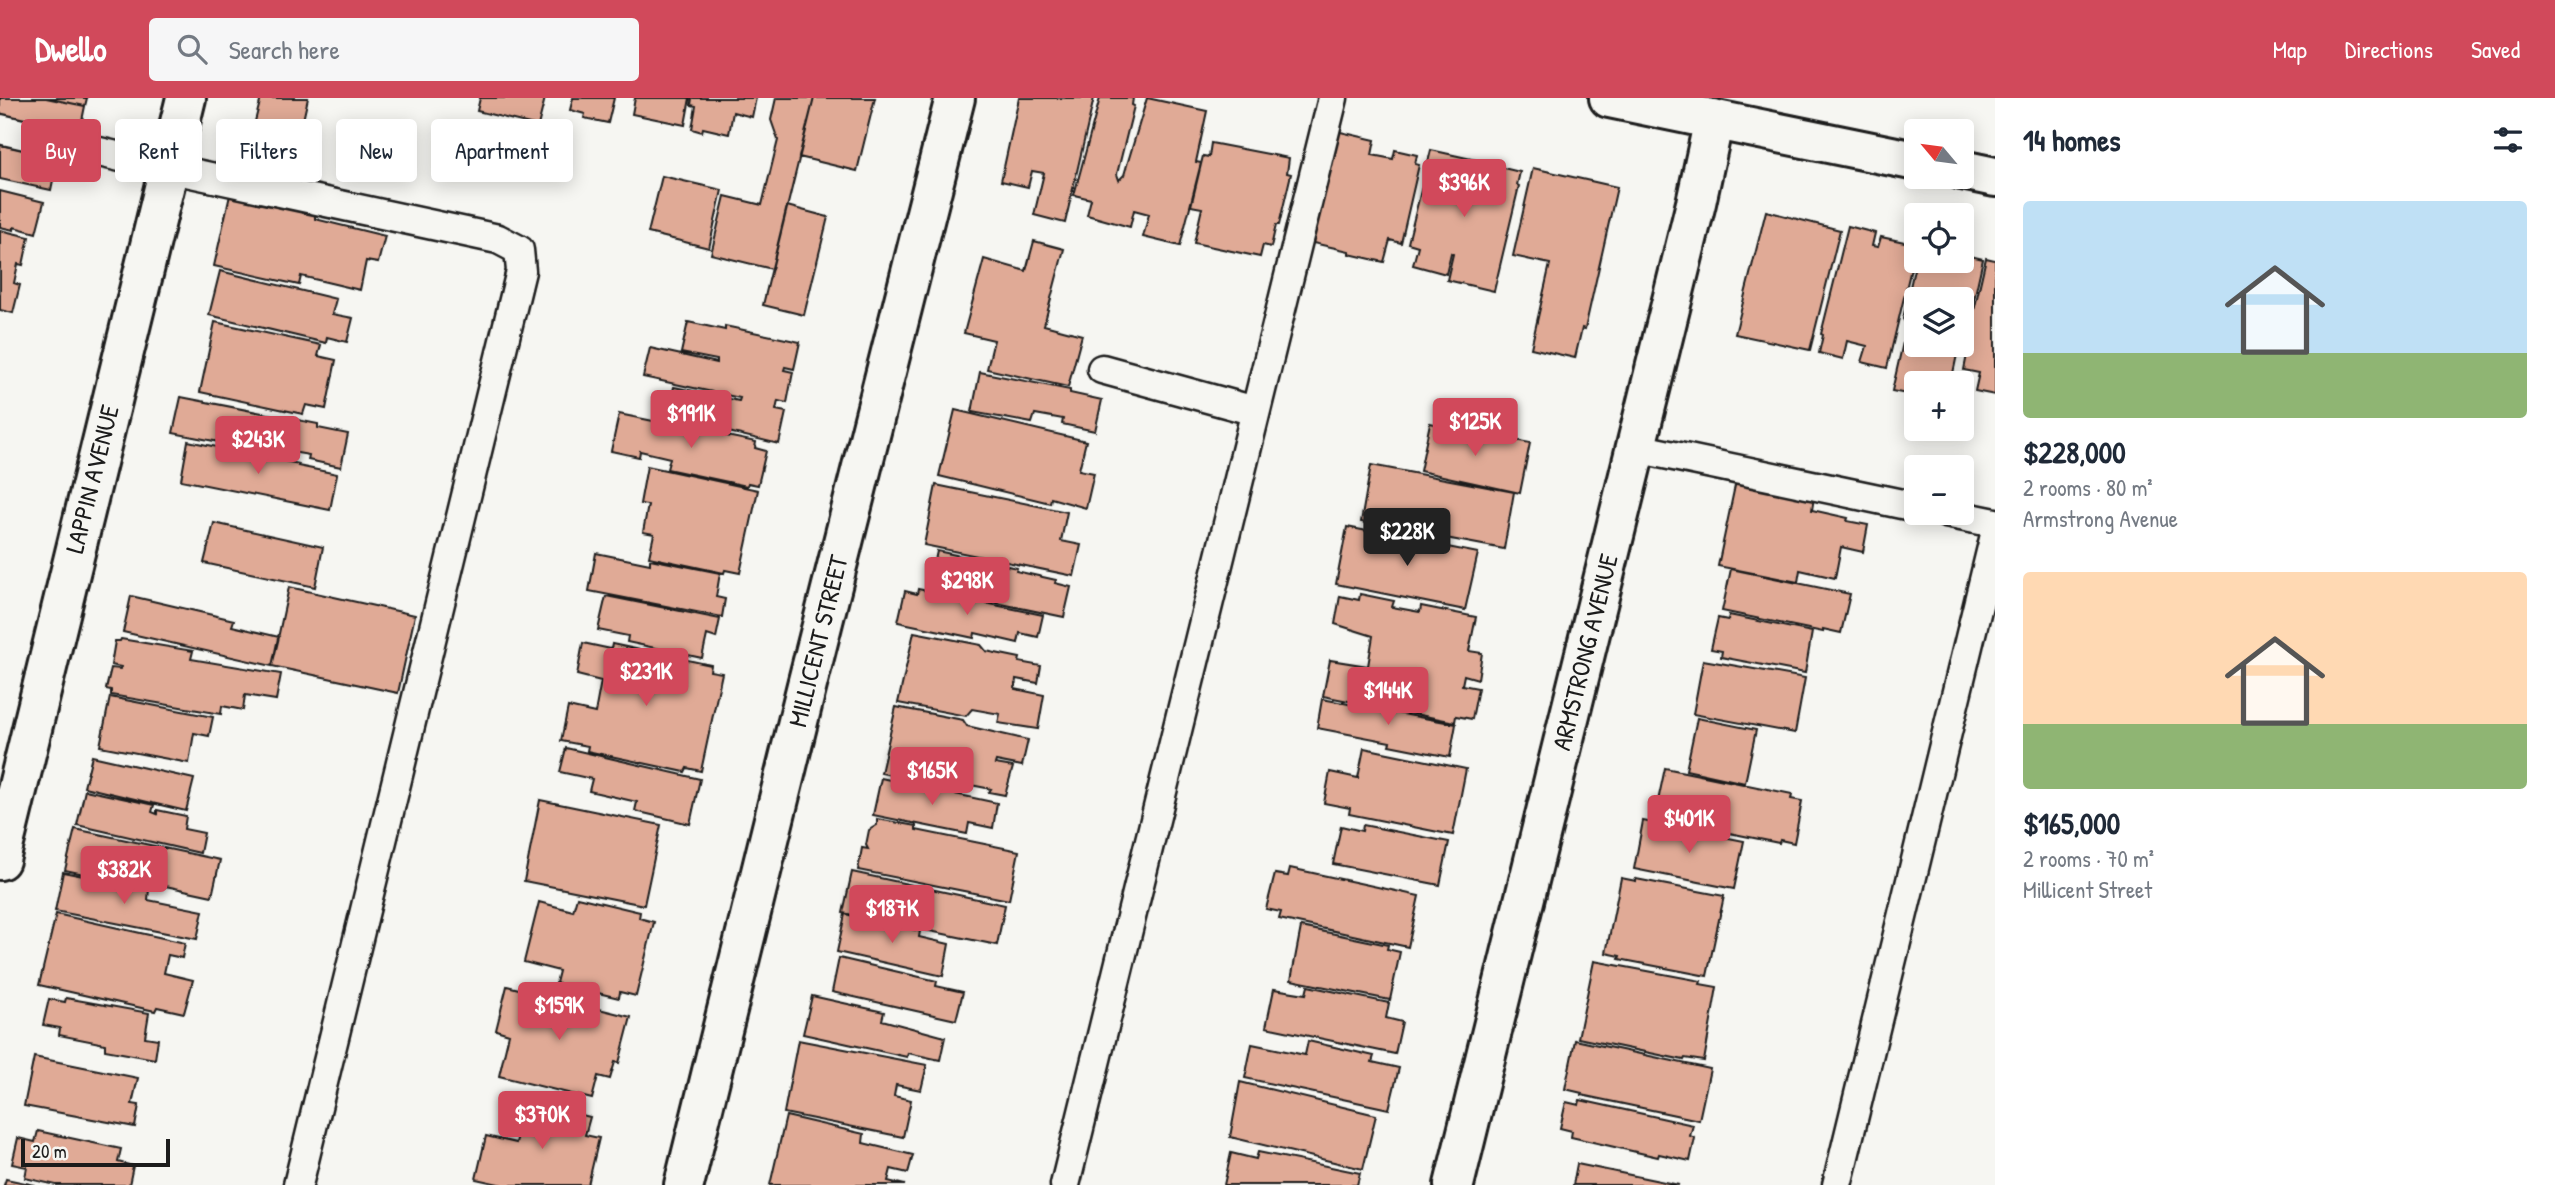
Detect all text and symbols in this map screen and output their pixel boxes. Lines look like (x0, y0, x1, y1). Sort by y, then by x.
search box (149, 18, 639, 81)
text: Dwello (35, 27, 107, 71)
icon: search (173, 30, 211, 68)
text: Search here (229, 32, 340, 67)
text: Map (2273, 33, 2307, 65)
text: Directions (2345, 33, 2433, 65)
text: Saved (2471, 33, 2520, 65)
chip: Buy (21, 119, 101, 182)
chip: Rent (115, 119, 202, 182)
chip: Filters (216, 119, 322, 182)
chip: New (336, 119, 417, 182)
chip: Apartment (431, 119, 573, 182)
north arrow (1904, 119, 1974, 189)
map controls (1904, 119, 1974, 525)
text: 14 homes (2023, 120, 2121, 160)
icon: filters (2489, 121, 2527, 159)
pin: $396K (1415, 159, 1513, 219)
text: $396K (1438, 166, 1490, 197)
button: locate (1904, 203, 1974, 273)
icon: home (2212, 247, 2338, 373)
button: layers (1904, 287, 1974, 357)
button: + (1904, 371, 1974, 441)
pin: $191K (642, 390, 740, 450)
text: $191K (667, 397, 715, 428)
pin: $125K (1426, 398, 1524, 458)
street label: LAPPIN AVENUE (56, 401, 127, 557)
text: $125K (1449, 405, 1501, 436)
pin: $243K (209, 416, 307, 476)
text: $243K (231, 423, 285, 454)
text: $228,000 (2023, 432, 2126, 472)
button: − (1904, 455, 1974, 525)
text: 2 rooms · 80 m² (2023, 472, 2153, 503)
text: Armstrong Avenue (2023, 503, 2178, 534)
pin: $228K (1358, 508, 1456, 568)
text: $228K (1379, 515, 1435, 546)
street label: ARMSTRONG AVENUE (1543, 550, 1626, 754)
street label: MILLICENT STREET (779, 551, 856, 730)
pin: $298K (918, 558, 1016, 617)
text: $298K (941, 564, 993, 595)
icon: home (2212, 618, 2338, 744)
pin: $231K (597, 648, 695, 708)
text: $231K (619, 655, 673, 686)
pin: $144K (1339, 668, 1437, 727)
text: $144K (1363, 674, 1413, 705)
pin: $165K (883, 748, 981, 807)
text: $165K (907, 754, 957, 785)
pin: $401K (1640, 796, 1738, 855)
text: $401K (1664, 802, 1714, 833)
text: $165,000 (2023, 803, 2120, 843)
text: 2 rooms · 70 m² (2023, 843, 2154, 874)
pin: $382K (75, 846, 173, 906)
text: $382K (97, 853, 151, 884)
text: Millicent Street (2023, 874, 2152, 905)
pin: $187K (843, 886, 941, 945)
text: $187K (865, 892, 919, 923)
pin: $159K (510, 982, 608, 1042)
text: $159K (534, 989, 584, 1020)
pin: $370K (493, 1091, 591, 1151)
text: $370K (514, 1098, 570, 1129)
scale bar (21, 1136, 170, 1168)
text: 20 m (32, 1138, 67, 1164)

